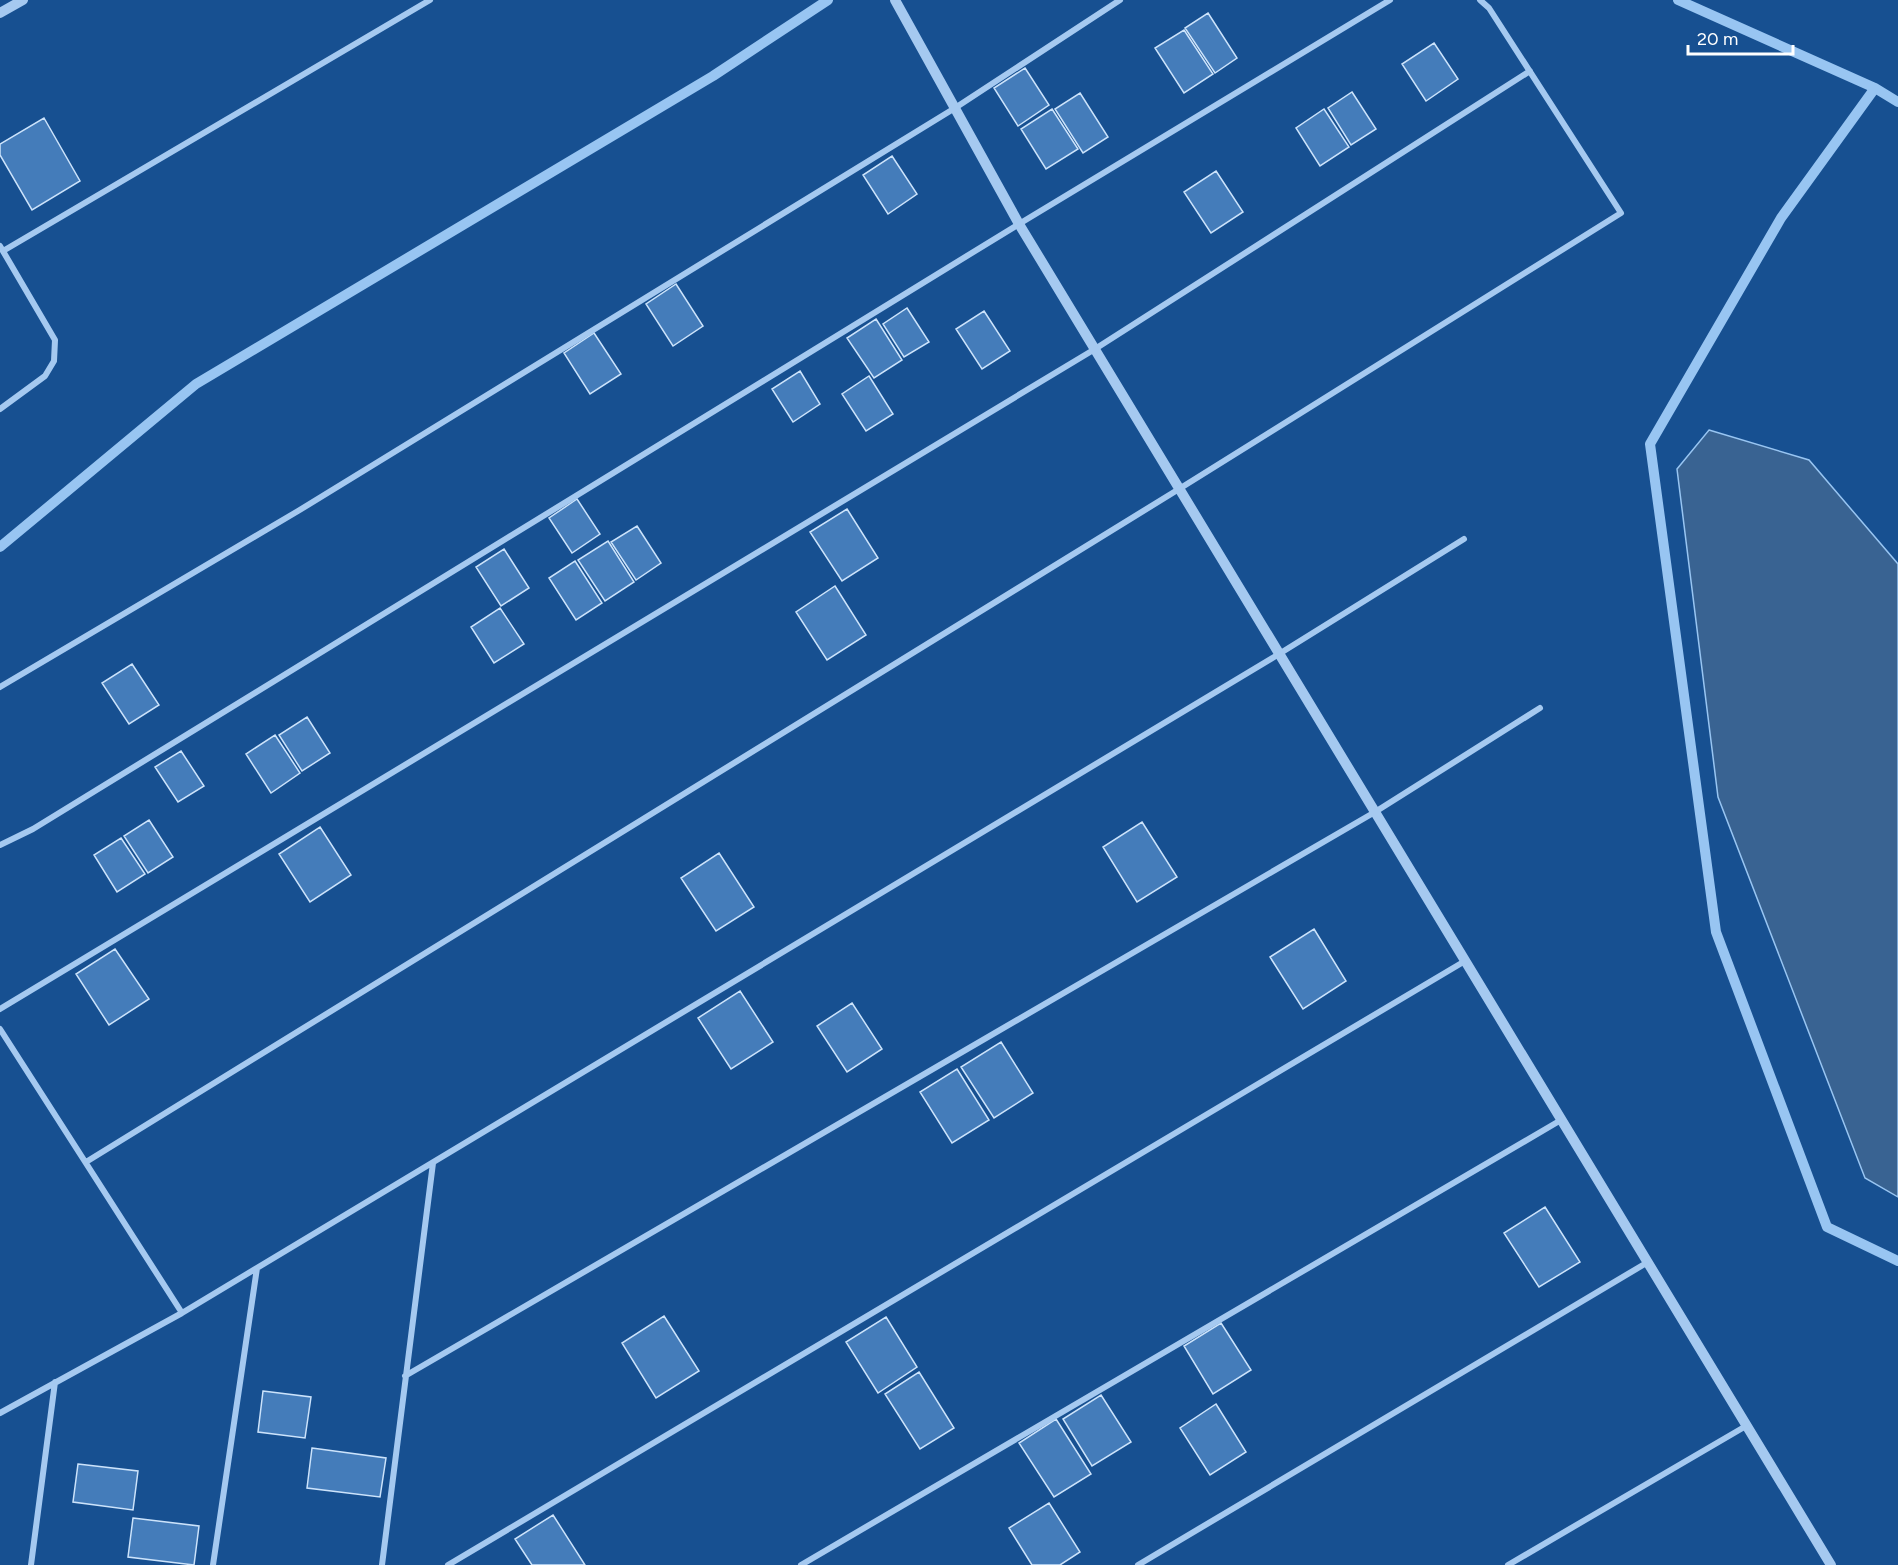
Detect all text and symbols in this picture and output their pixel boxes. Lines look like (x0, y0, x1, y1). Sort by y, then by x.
scale bar (1688, 18, 1793, 56)
text: 20 m (1697, 28, 1738, 50)

